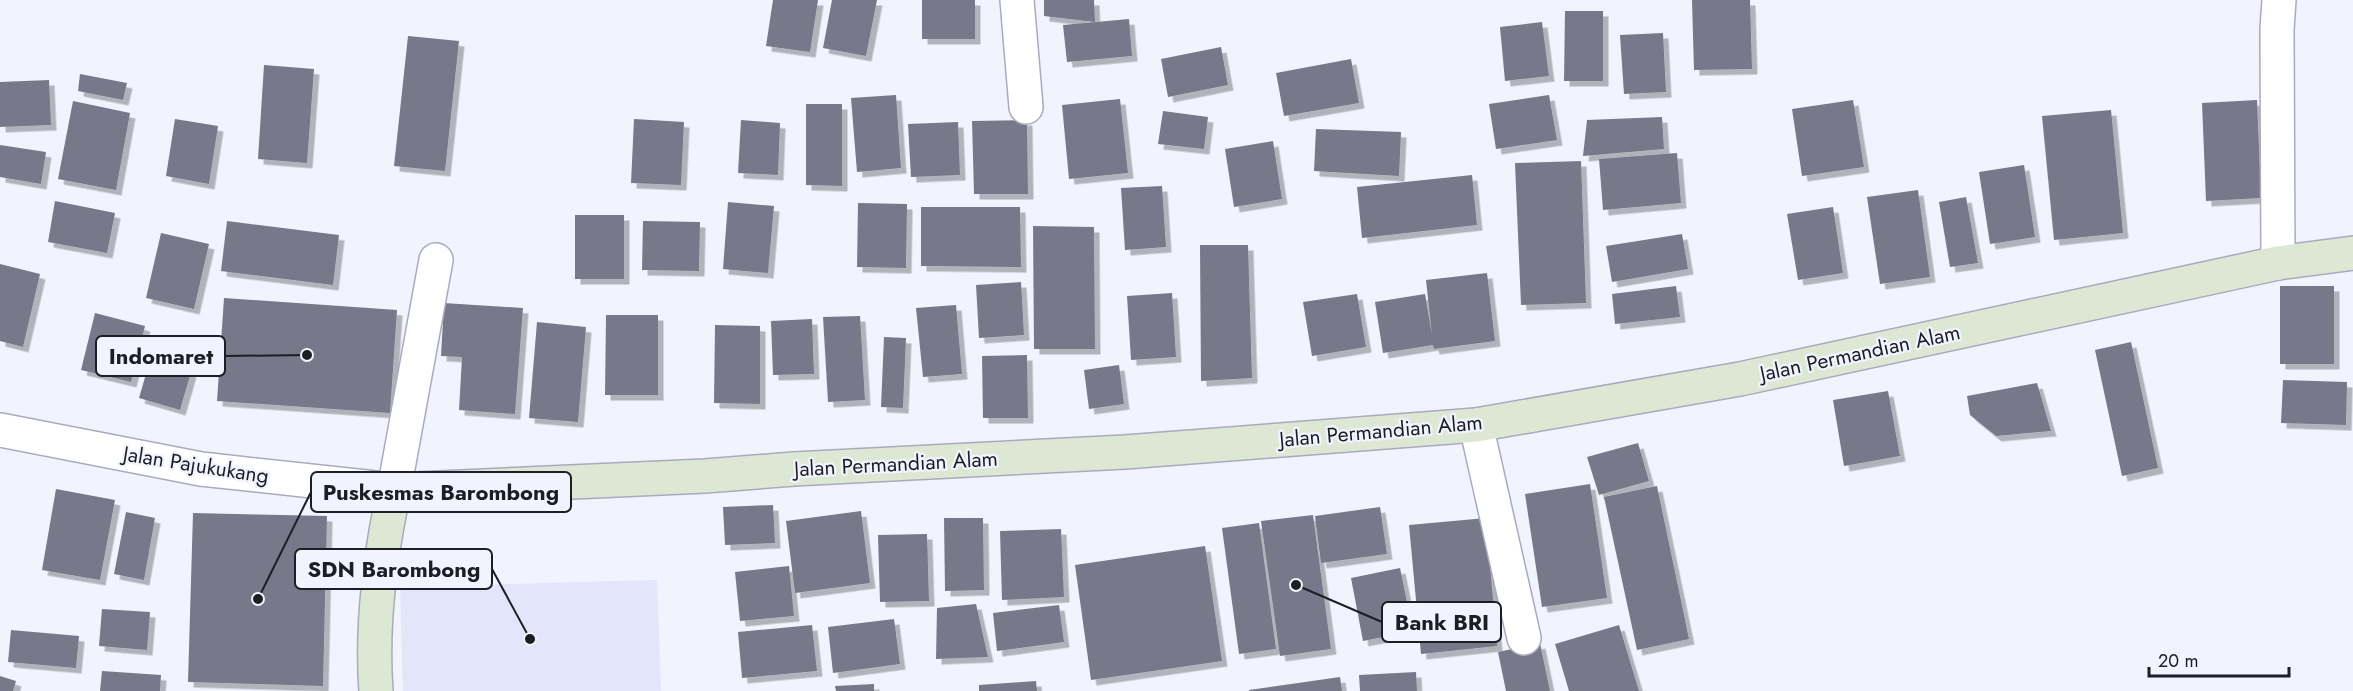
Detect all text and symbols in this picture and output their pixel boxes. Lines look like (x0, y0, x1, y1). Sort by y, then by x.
street label: Jalan Permandian Alam (1754, 317, 1963, 389)
callout: Indomaret (96, 336, 225, 376)
text: Indomaret (109, 340, 213, 372)
street label: Jalan Permandian Alam (1275, 407, 1484, 455)
street label: Jalan Pajukukang (118, 438, 271, 491)
street label: Jalan Permandian Alam (790, 444, 999, 484)
callout: Puskesmas Barombong (311, 472, 571, 512)
text: Puskesmas Barombong (323, 476, 559, 508)
callout: SDN Barombong (295, 549, 492, 589)
text: SDN Barombong (308, 553, 480, 585)
callout: Bank BRI (1382, 602, 1501, 642)
text: Bank BRI (1395, 606, 1489, 638)
scale bar (2149, 640, 2288, 678)
text: 20 m (2158, 648, 2198, 674)

